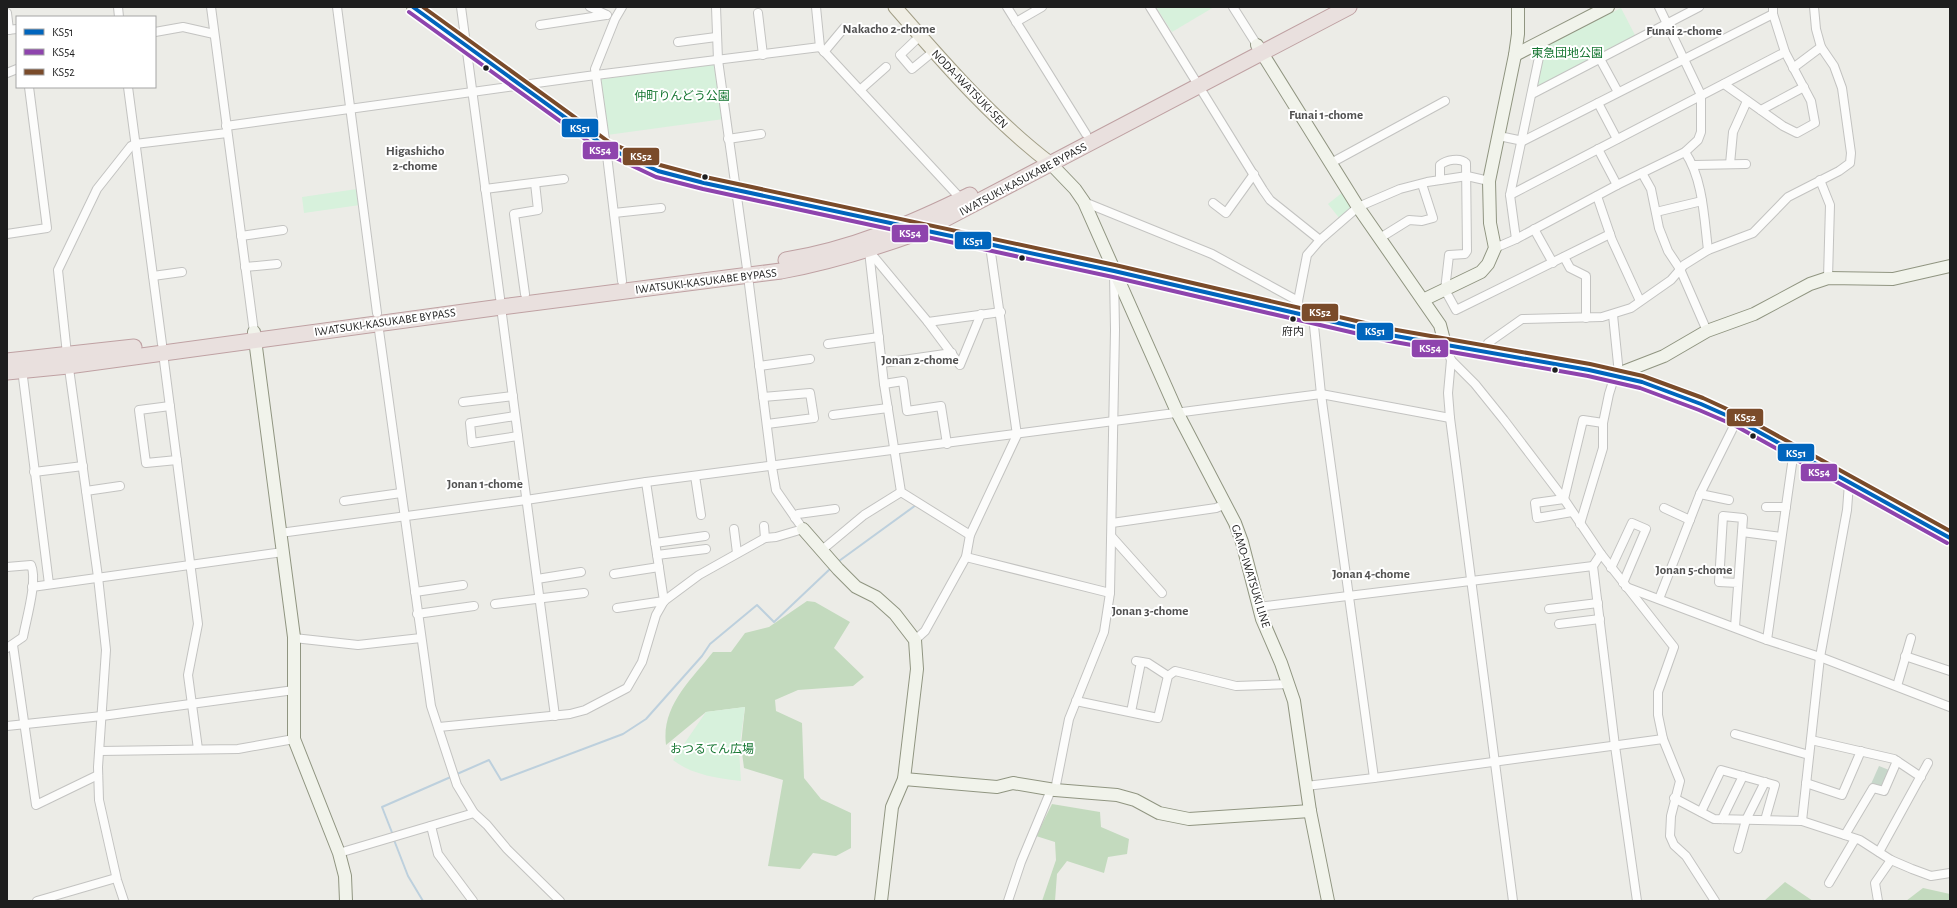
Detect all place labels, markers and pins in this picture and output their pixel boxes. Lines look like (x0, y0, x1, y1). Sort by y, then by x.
unlabelled marker (481, 63, 491, 73)
unlabelled marker (700, 172, 710, 182)
unlabelled marker (1017, 253, 1027, 263)
marker: 府内 (1288, 314, 1298, 324)
place label: 府内 (1282, 326, 1304, 337)
unlabelled marker (1550, 365, 1560, 375)
unlabelled marker (1748, 431, 1758, 441)

